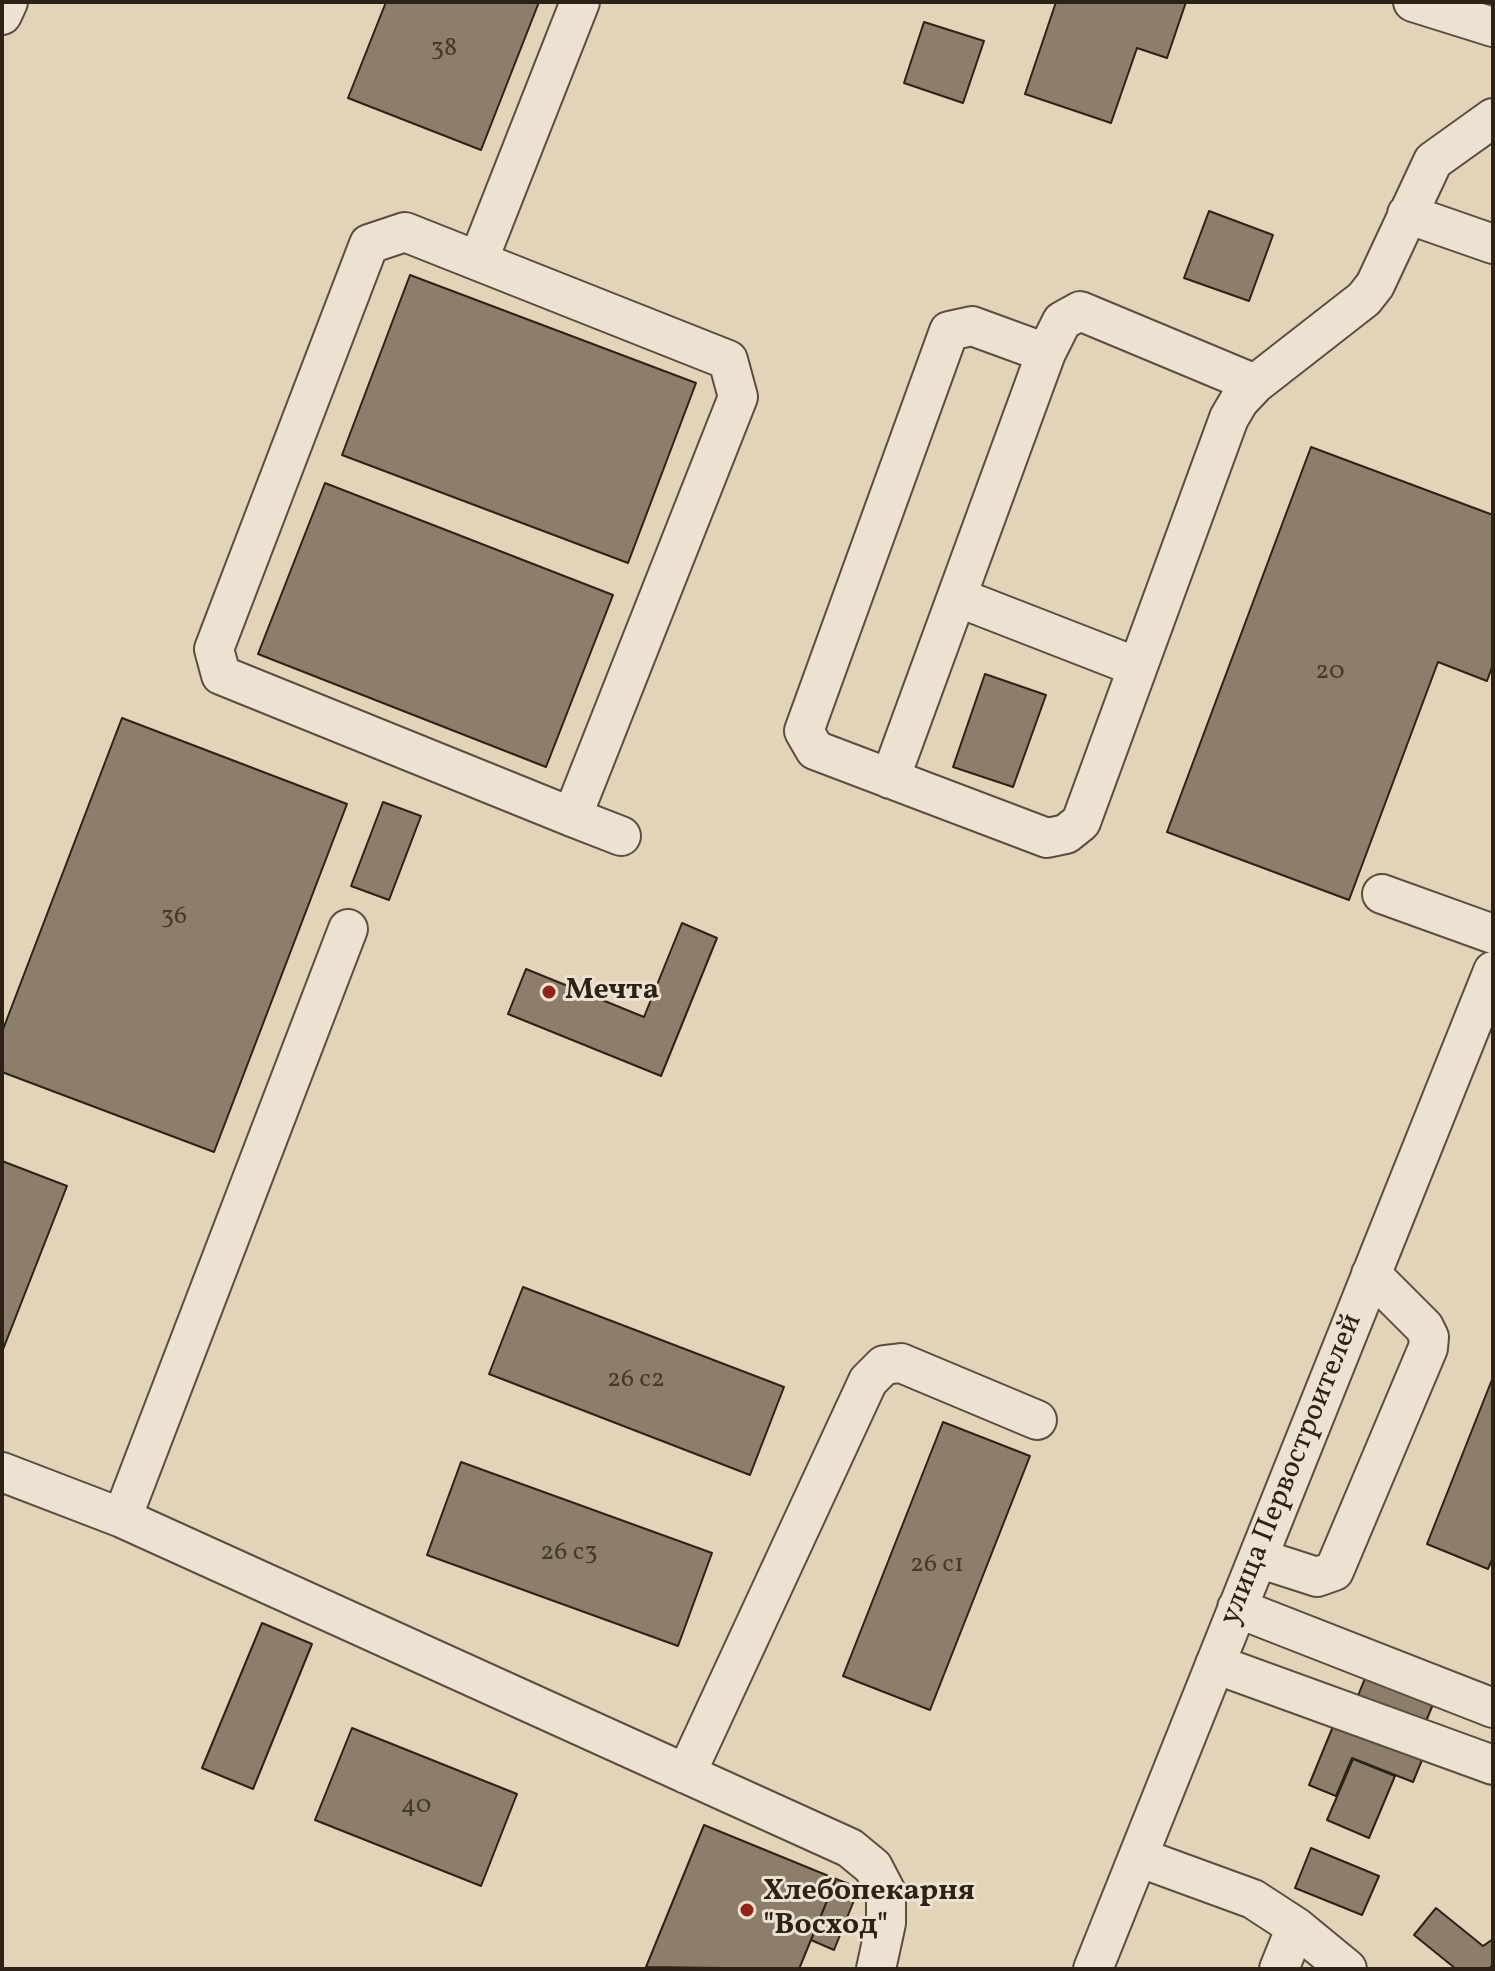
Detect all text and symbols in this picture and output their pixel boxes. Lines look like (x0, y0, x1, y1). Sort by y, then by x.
house number: 38 (431, 34, 457, 66)
house number: 20 (1315, 657, 1345, 689)
house number: 36 (161, 902, 187, 934)
place label: Мечта (565, 974, 659, 1010)
marker: Мечта (540, 983, 558, 1001)
street label: улица Первостроителей (1214, 1309, 1372, 1631)
house number: 26 с2 (607, 1365, 665, 1397)
house number: 26 с3 (540, 1538, 598, 1570)
house number: 26 с1 (910, 1550, 964, 1582)
house number: 40 (401, 1791, 431, 1823)
place label: Хлебопекарня "Восход" (763, 1875, 975, 1946)
marker: Хлебопекарня "Восход" (738, 1901, 756, 1919)

